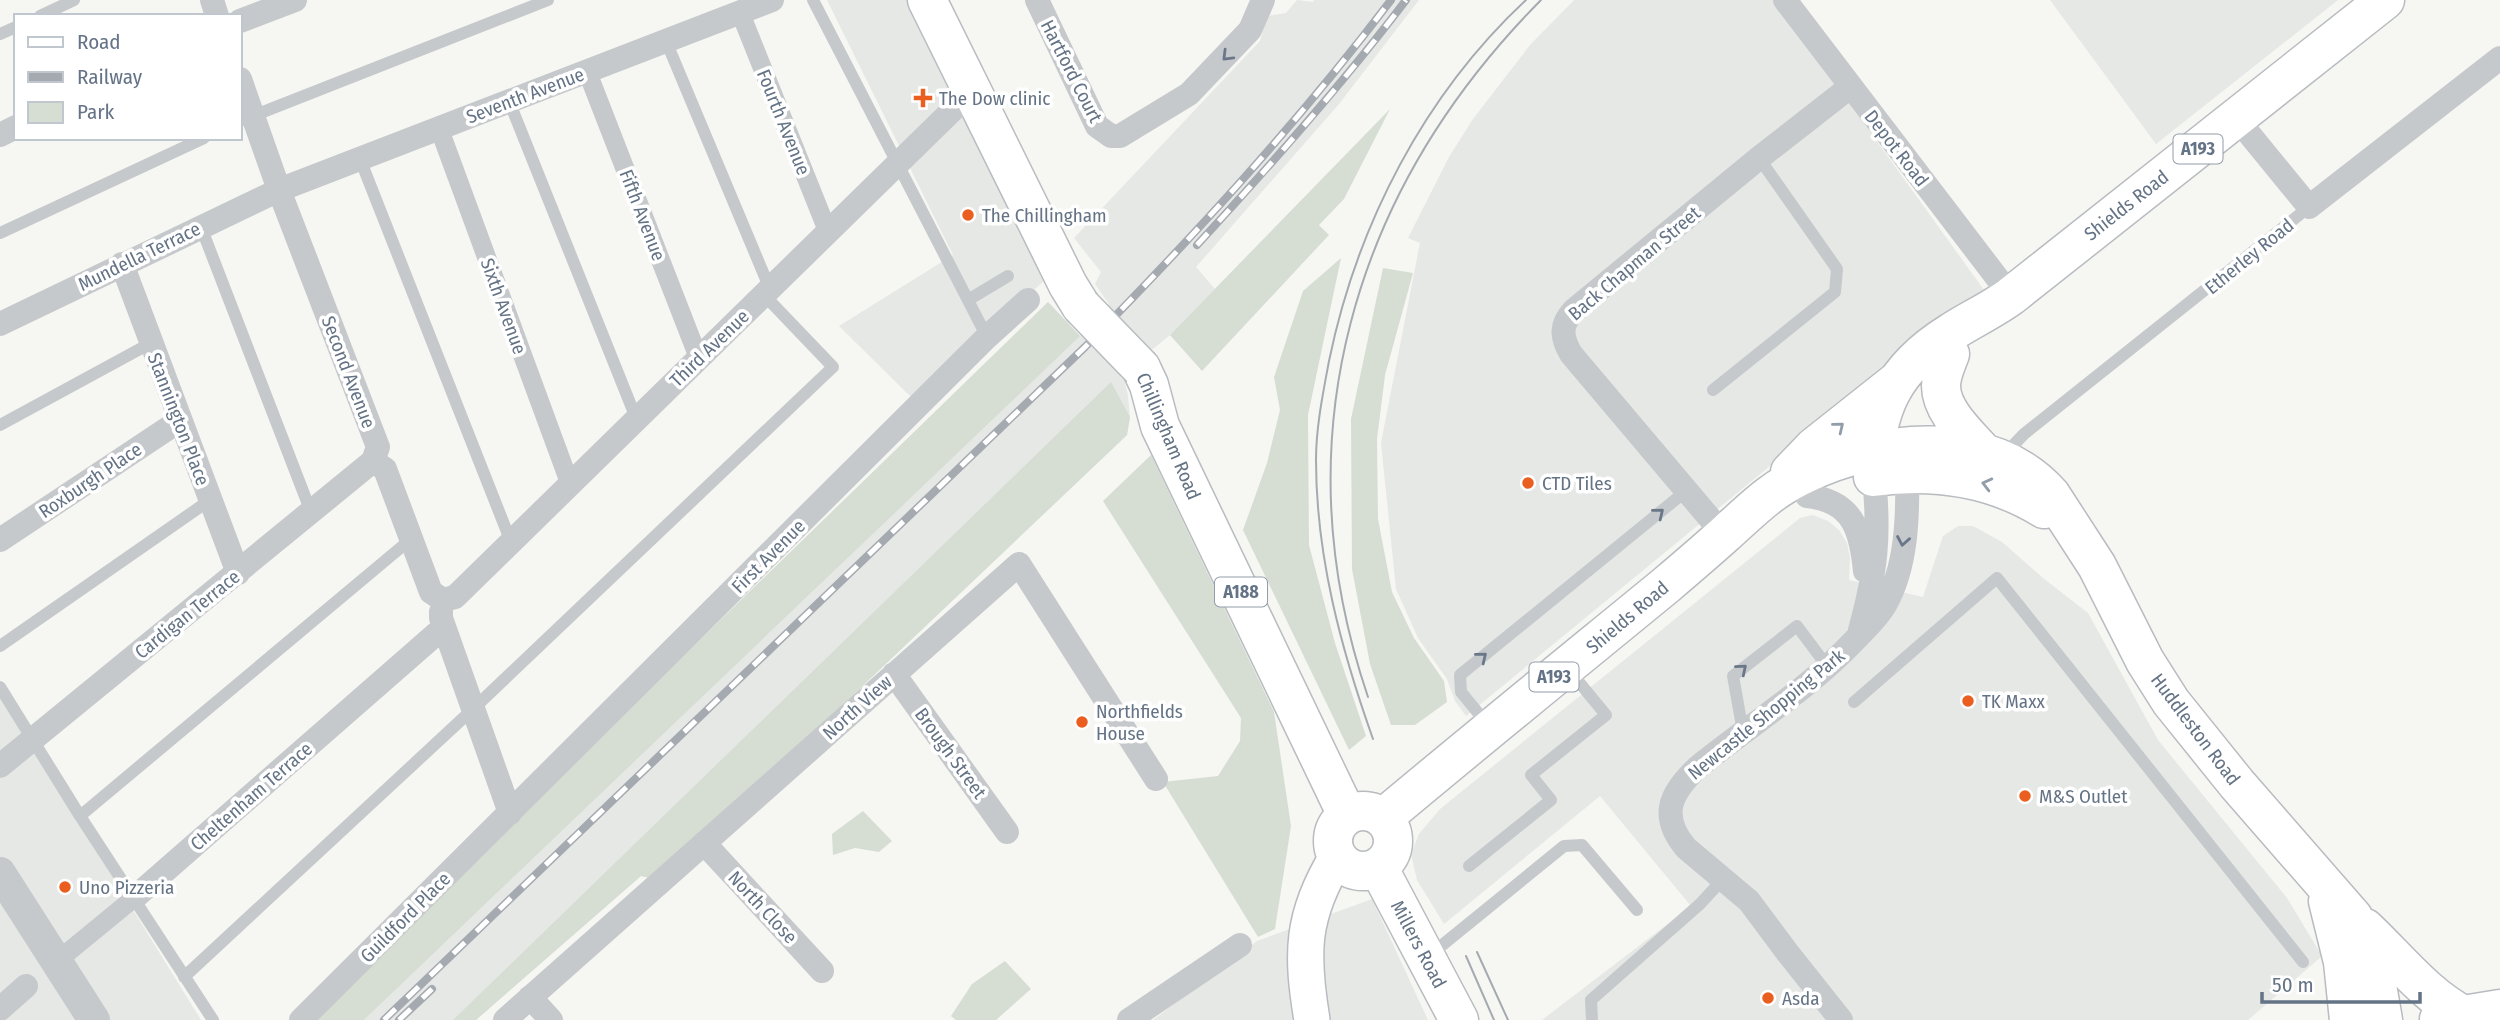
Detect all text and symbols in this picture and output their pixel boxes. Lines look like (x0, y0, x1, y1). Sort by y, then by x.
legend (14, 14, 242, 140)
street label: Hartford Court (1036, 16, 1108, 127)
text: Road (77, 29, 121, 55)
one-way arrow (1222, 48, 1235, 61)
street label: Seventh Avenue (463, 62, 587, 128)
text: Railway (77, 64, 143, 90)
street label: Fourth Avenue (752, 66, 815, 178)
place label: The Dow clinic (939, 87, 1050, 110)
marker: The Dow clinic (913, 88, 933, 108)
text: Park (77, 99, 115, 125)
street label: Depot Road (1860, 106, 1934, 191)
road number: A193 (2174, 134, 2222, 164)
street label: Shields Road (2080, 165, 2173, 245)
street label: Fifth Avenue (615, 166, 670, 264)
street label: Back Chapman Street (1564, 201, 1706, 325)
place label: The Chillingham (982, 204, 1107, 227)
marker: The Chillingham (960, 207, 976, 223)
street label: Etherley Road (2200, 214, 2298, 299)
street label: Mundella Terrace (74, 217, 204, 296)
street label: Sixth Avenue (476, 255, 531, 357)
street label: Third Avenue (665, 305, 754, 392)
street label: Second Avenue (317, 313, 380, 432)
street label: Stannington Place (143, 350, 214, 489)
street label: Chillingham Road (1131, 369, 1206, 503)
one-way arrow (1830, 423, 1843, 435)
street label: Roxburgh Place (34, 438, 146, 523)
place label: CTD Tiles (1542, 472, 1612, 495)
marker: CTD Tiles (1520, 475, 1536, 491)
one-way arrow (1981, 478, 1993, 492)
one-way arrow (1650, 509, 1663, 521)
street label: First Avenue (727, 515, 810, 598)
one-way arrow (1896, 535, 1911, 547)
street label: Cardigan Terrace (130, 565, 244, 664)
street label: Shields Road (1581, 576, 1673, 659)
road number: A188 (1215, 578, 1267, 606)
street label: Newcastle Shopping Park (1683, 644, 1849, 785)
one-way arrow (1475, 652, 1487, 665)
road number: A193 (1530, 662, 1578, 692)
one-way arrow (1734, 665, 1747, 678)
street label: Huddleston Road (2146, 669, 2245, 790)
street label: North View (818, 670, 897, 744)
place label: TK Maxx (1982, 690, 2045, 713)
marker: TK Maxx (1960, 693, 1976, 709)
place label: Northfields House (1096, 700, 1183, 745)
street label: Brough Street (910, 703, 992, 804)
marker: Northfields House (1074, 714, 1090, 730)
street label: Cheltenham Terrace (186, 737, 317, 856)
place label: M&S Outlet (2039, 785, 2128, 808)
marker: M&S Outlet (2017, 788, 2033, 804)
street label: North Close (723, 866, 802, 948)
street label: Guildford Place (355, 867, 455, 967)
place label: Uno Pizzeria (79, 876, 174, 899)
marker: Uno Pizzeria (57, 879, 73, 895)
street label: Millers Road (1386, 896, 1451, 992)
scale bar (2262, 960, 2420, 1004)
text: 50 m (2272, 972, 2314, 998)
place label: Asda (1782, 987, 1820, 1010)
marker: Asda (1760, 990, 1776, 1006)

